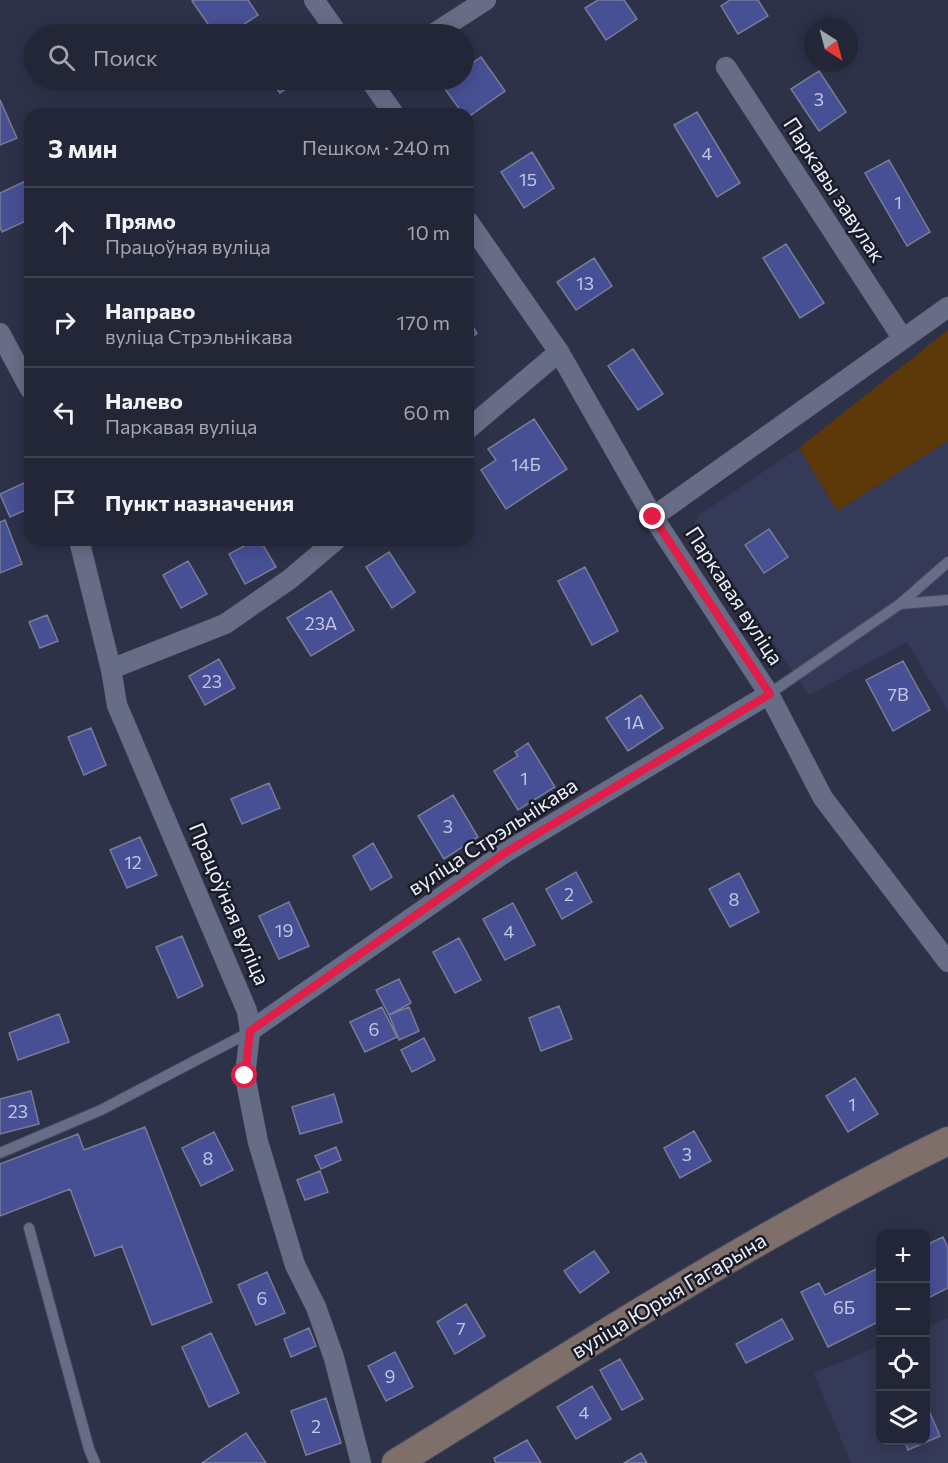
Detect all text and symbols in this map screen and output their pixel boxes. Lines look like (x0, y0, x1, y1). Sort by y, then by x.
north arrow (804, 18, 858, 72)
search box (24, 24, 474, 90)
icon: search (45, 41, 78, 74)
text: Поиск (93, 44, 158, 71)
house number: 3 (814, 88, 824, 110)
street label: Паркавы завулак (779, 112, 891, 266)
text: 3 мин (48, 132, 118, 163)
text: Пешком · 240 m (302, 135, 450, 159)
house number: 4 (702, 142, 713, 164)
house number: 15 (519, 168, 537, 190)
house number: 1 (894, 191, 902, 213)
text: Прямо (105, 207, 176, 234)
icon: ahead (48, 216, 81, 249)
text: 10 m (407, 220, 450, 244)
text: Працоўная вуліца (105, 234, 271, 258)
house number: 13 (576, 272, 594, 294)
text: Направо (105, 297, 195, 324)
icon: right (48, 306, 81, 339)
text: 170 m (397, 310, 450, 334)
text: вуліца Стрэльнікава (105, 324, 293, 348)
text: Налево (105, 387, 183, 414)
icon: left (48, 396, 81, 429)
text: 60 m (404, 400, 450, 424)
text: Паркавая вуліца (105, 414, 257, 438)
house number: 14Б (511, 453, 541, 475)
icon: arrive (48, 486, 81, 519)
text: Пункт назначения (105, 489, 294, 516)
route end (639, 503, 665, 529)
street label: Паркавая вуліца (681, 521, 789, 669)
house number: 23А (305, 612, 337, 634)
house number: 23 (202, 670, 222, 692)
house number: 7В (887, 683, 909, 705)
house number: 1А (624, 711, 644, 733)
house number: 1 (520, 767, 528, 789)
street label: вуліца Стрэльнікава (403, 772, 582, 900)
house number: 3 (443, 815, 453, 837)
street label: Працоўная вуліца (185, 818, 276, 988)
house number: 12 (124, 851, 142, 873)
house number: 2 (564, 883, 574, 905)
house number: 8 (729, 888, 740, 910)
house number: 19 (275, 919, 293, 941)
house number: 4 (504, 920, 515, 942)
house number: 6 (369, 1018, 379, 1040)
route start (231, 1062, 257, 1088)
house number: 1 (848, 1093, 856, 1115)
house number: 23 (8, 1100, 28, 1122)
house number: 3 (682, 1143, 692, 1165)
house number: 8 (203, 1147, 214, 1169)
street label: вуліца Юрыя Гагарына (566, 1227, 770, 1363)
map controls (876, 1229, 930, 1445)
button: + (876, 1229, 930, 1283)
button: − (876, 1283, 930, 1337)
house number: 6 (257, 1287, 267, 1309)
house number: 6Б (833, 1296, 855, 1318)
house number: 7 (456, 1317, 466, 1339)
button: locate (876, 1337, 930, 1391)
house number: 9 (385, 1365, 395, 1387)
button: layers (876, 1391, 930, 1445)
house number: 4 (579, 1401, 590, 1423)
house number: 2 (311, 1415, 321, 1437)

